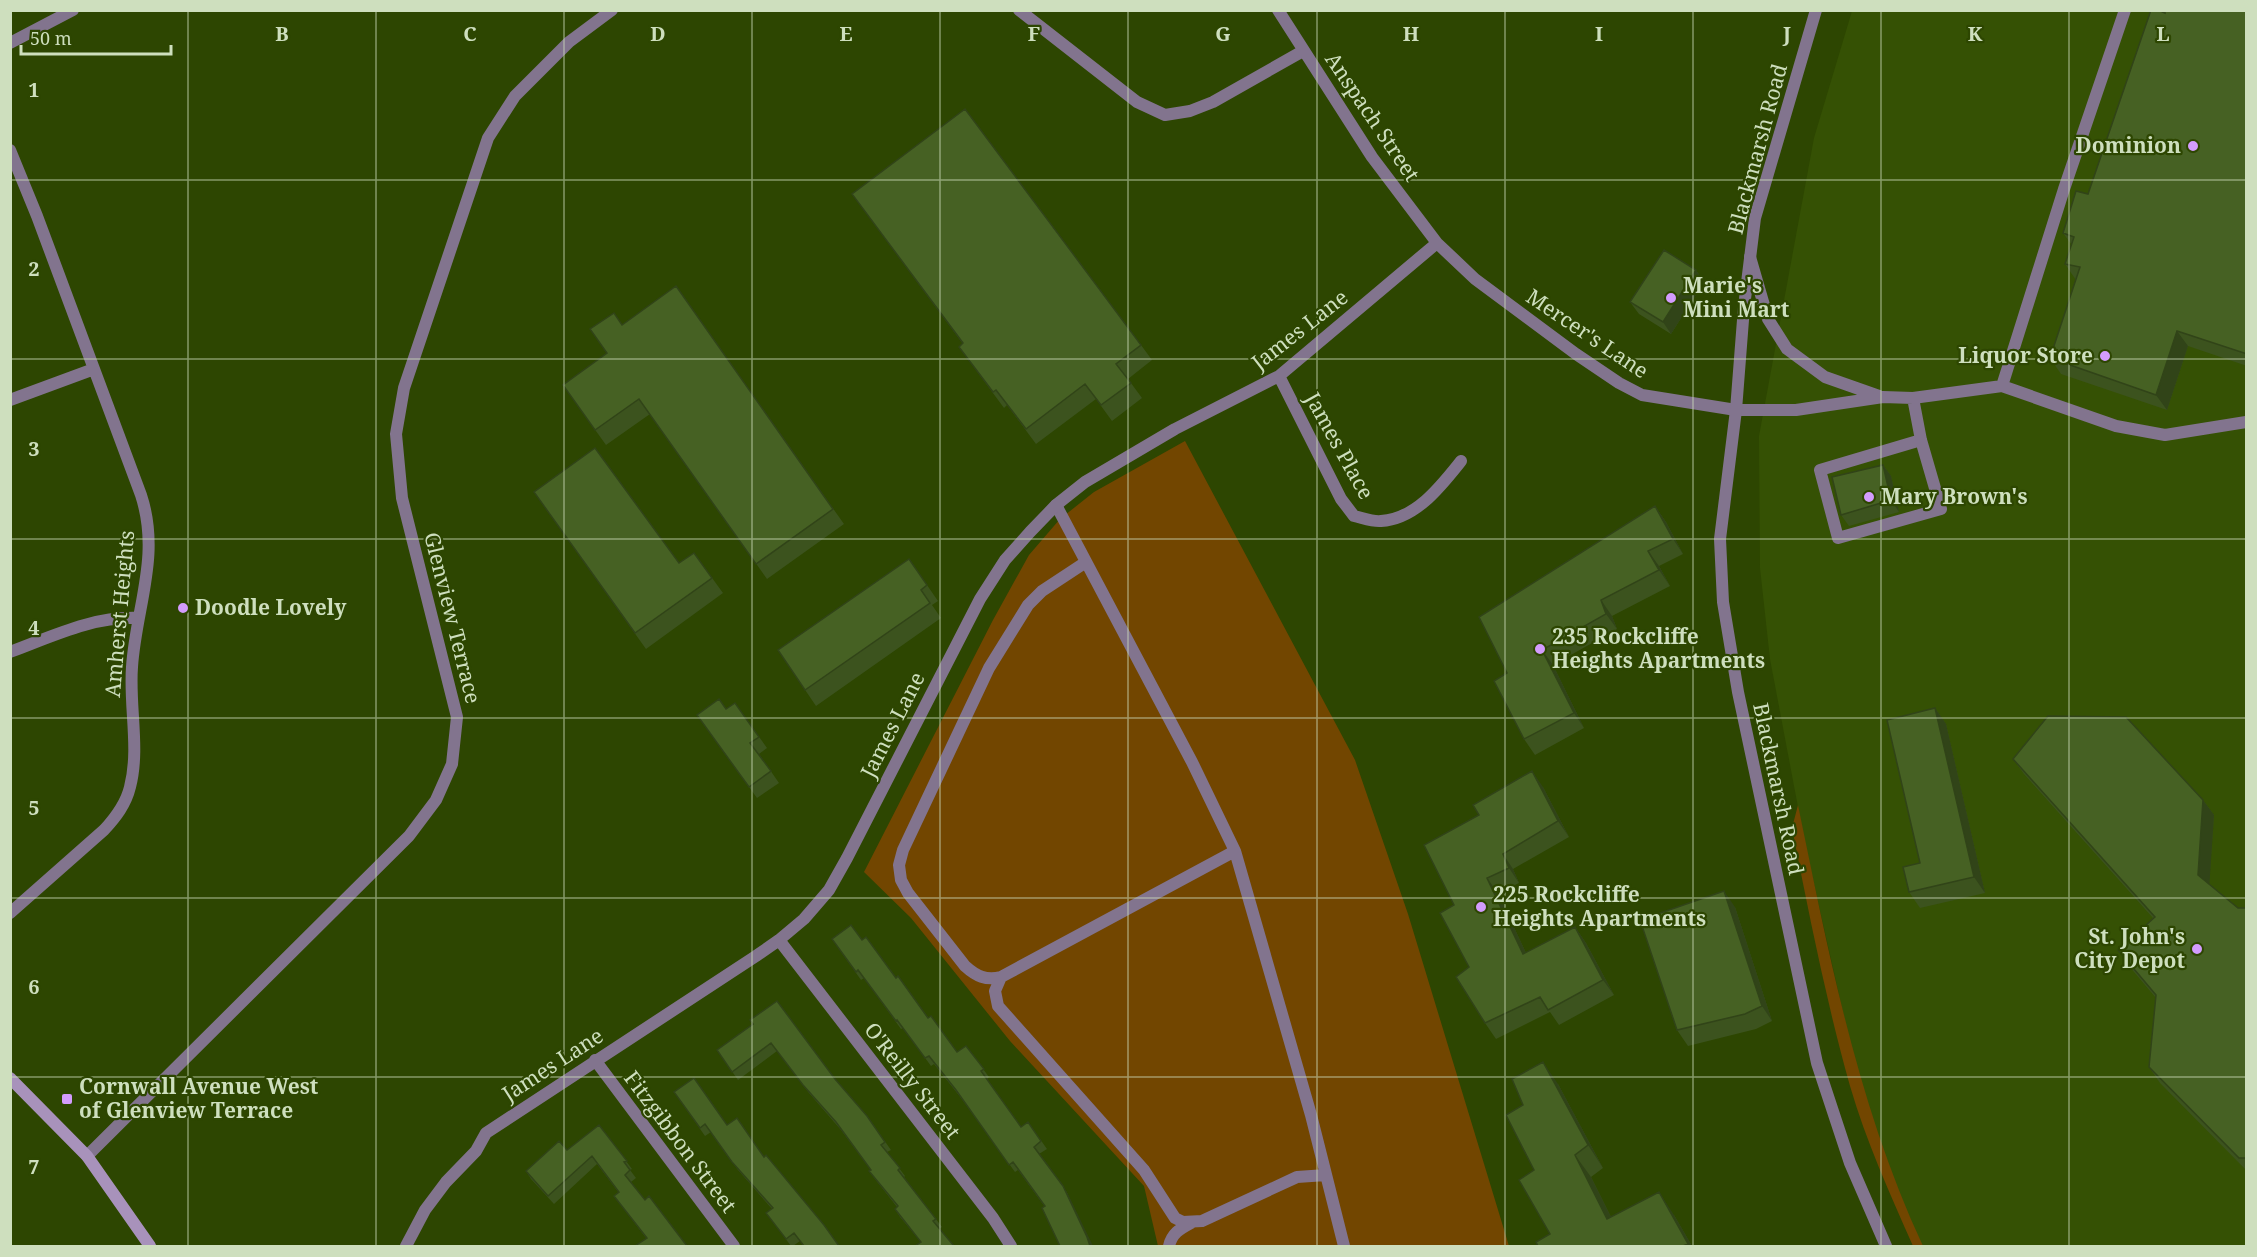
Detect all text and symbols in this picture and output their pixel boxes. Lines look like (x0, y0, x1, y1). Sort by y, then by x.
scale bar (21, 18, 171, 56)
text: B (275, 20, 289, 47)
text: C (463, 20, 477, 47)
text: D (650, 20, 666, 47)
text: E (839, 20, 853, 47)
text: F (1028, 20, 1040, 47)
text: G (1215, 20, 1231, 47)
text: H (1403, 20, 1419, 47)
text: I (1595, 20, 1603, 47)
text: J (1782, 20, 1791, 47)
text: K (1968, 20, 1983, 47)
text: L (2156, 20, 2170, 47)
text: 50 m (30, 26, 72, 50)
street label: Anspach Street (1319, 46, 1426, 187)
street label: Blackmarsh Road (1721, 60, 1793, 237)
text: 1 (28, 76, 40, 103)
place label: Dominion (2076, 131, 2181, 159)
marker: Dominion (2186, 139, 2200, 153)
text: 2 (28, 255, 40, 282)
place label: Marie's Mini Mart (1683, 271, 1790, 323)
street label: Mercer's Lane (1521, 282, 1654, 384)
street label: James Lane (1245, 283, 1353, 376)
marker: Marie's Mini Mart (1664, 291, 1678, 305)
place label: Liquor Store (1958, 341, 2093, 369)
marker: Liquor Store (2098, 349, 2112, 363)
street label: James Place (1299, 386, 1381, 504)
text: 3 (28, 435, 40, 462)
place label: Mary Brown's (1881, 482, 2028, 510)
marker: Mary Brown's (1862, 490, 1876, 504)
street label: Amherst Heights (98, 529, 140, 699)
street label: Glenview Terrace (418, 529, 488, 706)
place label: Doodle Lovely (195, 593, 347, 621)
marker: Doodle Lovely (176, 601, 190, 615)
text: 4 (28, 614, 40, 641)
place label: 235 Rockcliffe Heights Apartments (1552, 622, 1765, 674)
marker: 235 Rockcliffe Heights Apartments (1533, 642, 1547, 656)
street label: James Lane (853, 667, 931, 783)
street label: Blackmarsh Road (1747, 700, 1811, 877)
text: 5 (28, 794, 40, 821)
place label: 225 Rockcliffe Heights Apartments (1493, 880, 1706, 932)
marker: 225 Rockcliffe Heights Apartments (1474, 900, 1488, 914)
place label: St. John's City Depot (2074, 922, 2185, 974)
marker: St. John's City Depot (2190, 942, 2204, 956)
text: 6 (28, 973, 40, 1000)
street label: O'Reilly Street (858, 1016, 967, 1145)
street label: James Lane (496, 1021, 608, 1108)
street label: Fitzgibbon Street (618, 1065, 743, 1218)
place label: Cornwall Avenue West of Glenview Terrace (79, 1072, 319, 1124)
marker: Cornwall Avenue West of Glenview Terrace (60, 1092, 74, 1106)
text: 7 (28, 1153, 40, 1180)

